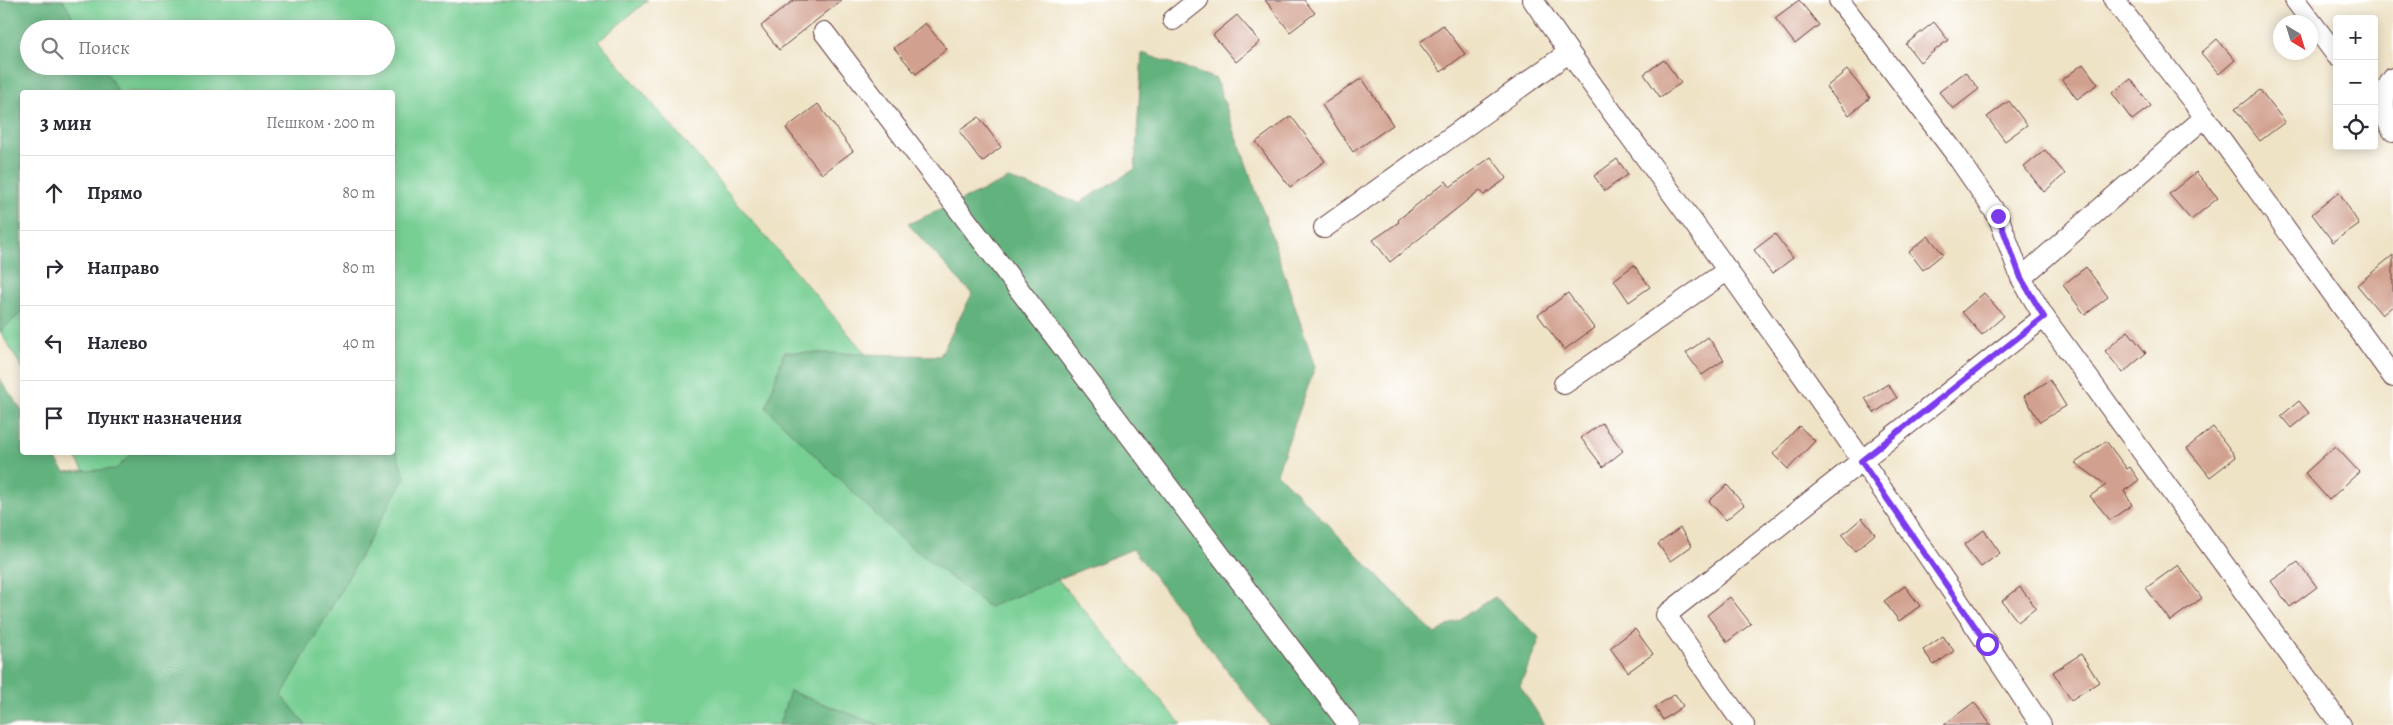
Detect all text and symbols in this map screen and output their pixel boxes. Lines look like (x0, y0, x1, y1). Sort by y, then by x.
north arrow (2273, 15, 2318, 60)
map controls (2333, 15, 2378, 150)
button: + (2333, 15, 2378, 60)
search box (20, 20, 395, 75)
icon: search (38, 34, 66, 62)
text: Поиск (78, 35, 130, 61)
button: − (2333, 60, 2378, 105)
button: locate (2333, 105, 2378, 150)
text: 3 мин (40, 109, 92, 137)
text: Пешком · 200 m (266, 112, 375, 134)
icon: ahead (40, 179, 68, 207)
text: Прямо (87, 180, 142, 206)
text: 80 m (342, 182, 375, 204)
route end (1987, 205, 2010, 228)
icon: right (40, 254, 68, 282)
text: Направо (87, 255, 159, 281)
text: 80 m (342, 257, 375, 279)
icon: left (40, 329, 68, 357)
text: Налево (87, 330, 147, 356)
text: 40 m (343, 332, 375, 354)
icon: arrive (40, 404, 68, 432)
text: Пункт назначения (87, 405, 242, 431)
route start (1976, 633, 1999, 656)

